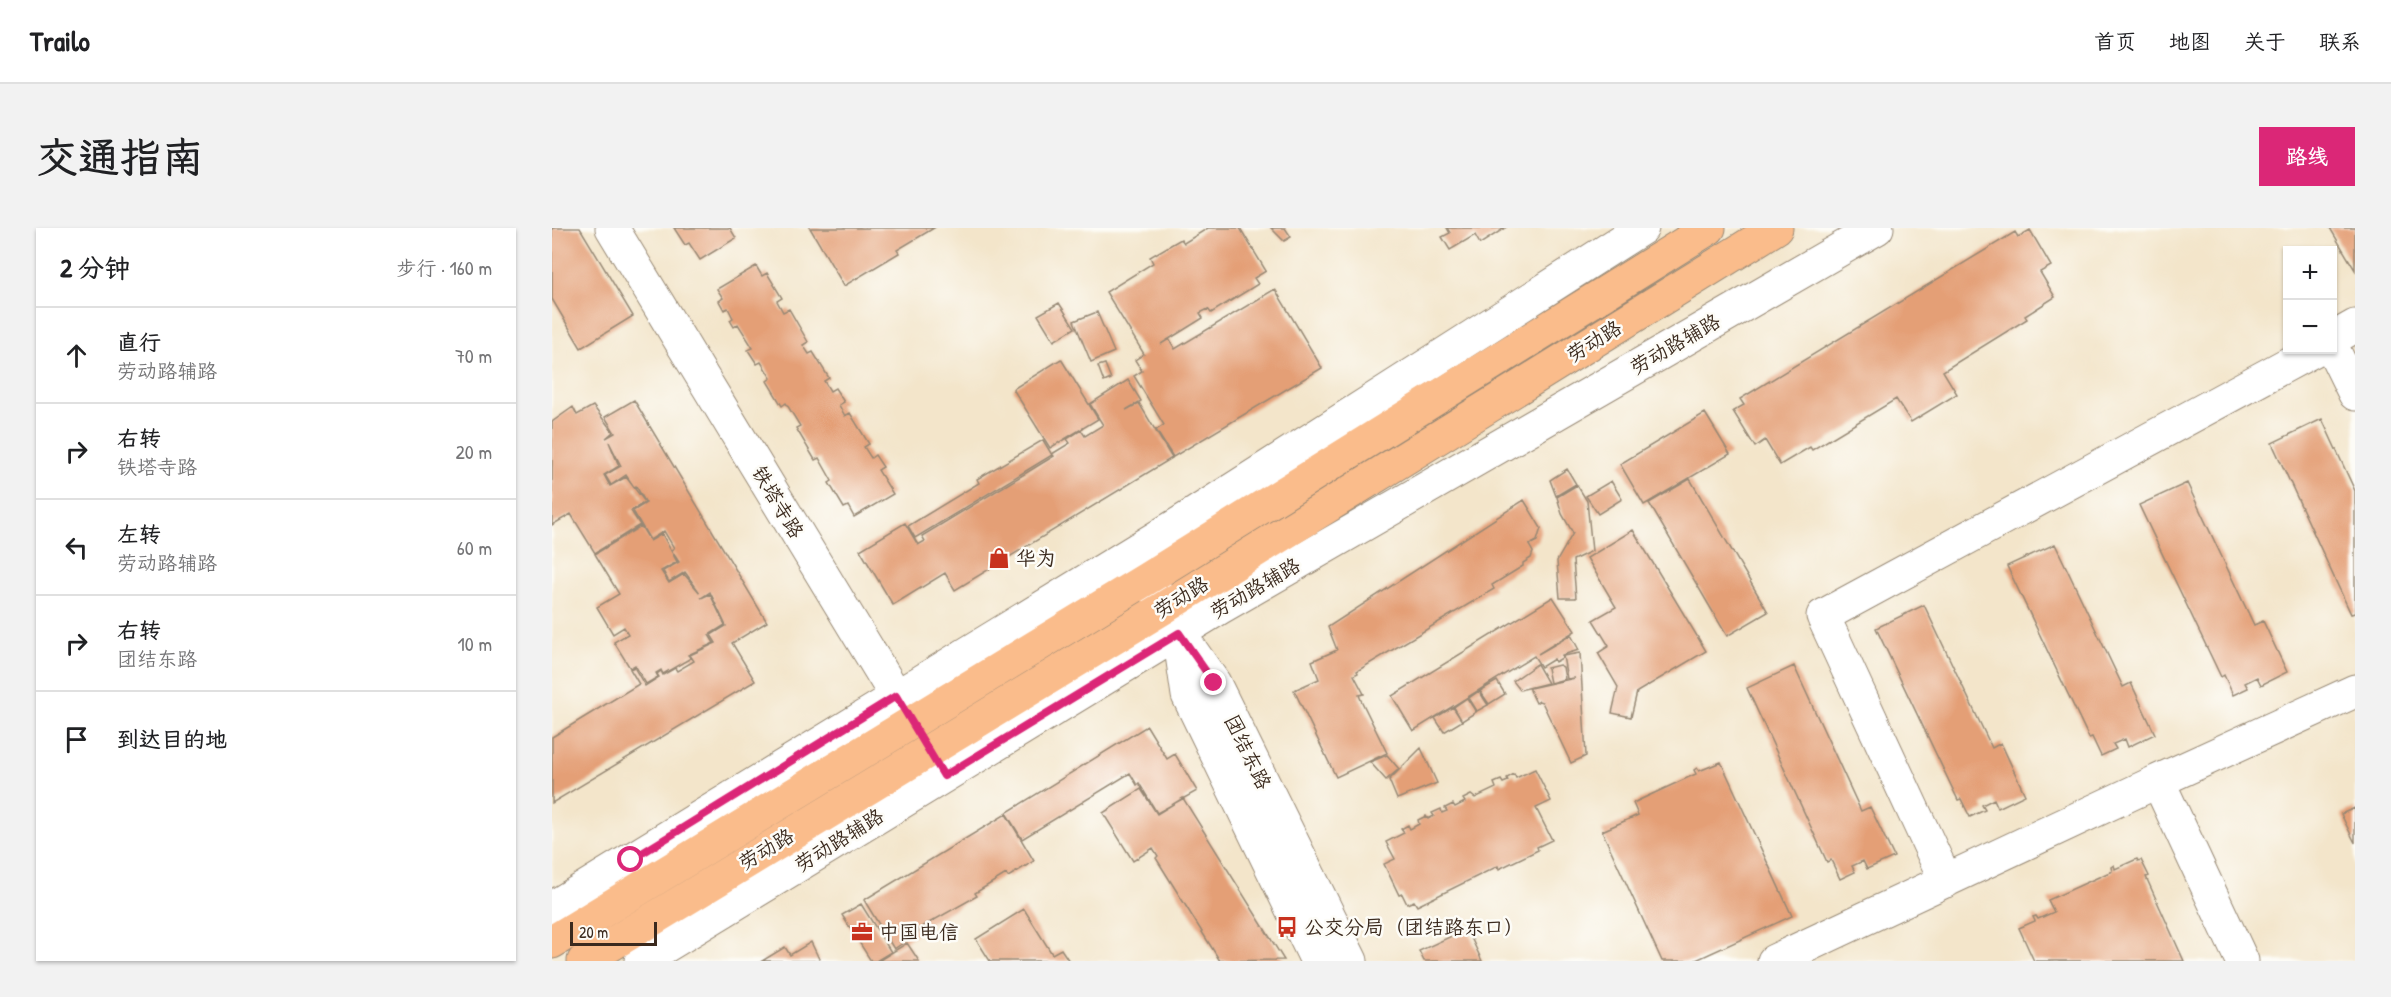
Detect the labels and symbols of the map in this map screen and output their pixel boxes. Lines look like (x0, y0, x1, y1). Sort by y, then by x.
street label: 劳动路辅路 (1625, 306, 1726, 380)
street label: 劳动路 (1561, 313, 1627, 368)
street label: 铁塔寺路 (746, 461, 811, 544)
place label: 华为 (1016, 544, 1056, 571)
shop icon: 华为 (987, 546, 1011, 570)
street label: 劳动路辅路 (1205, 550, 1306, 624)
street label: 劳动路 (1148, 569, 1214, 624)
route end (1200, 669, 1226, 695)
street label: 团结东路 (1219, 710, 1279, 795)
street label: 劳动路辅路 (789, 801, 889, 878)
street label: 劳动路 (733, 821, 799, 876)
route start (617, 846, 643, 872)
place label: 公交分局（团结路东口） (1304, 913, 1524, 940)
bus stop icon: 公交分局（团结路东口） (1275, 915, 1299, 939)
place label: 中国电信 (879, 918, 959, 945)
scale bar (570, 919, 657, 946)
office icon: 中国电信 (850, 920, 874, 944)

